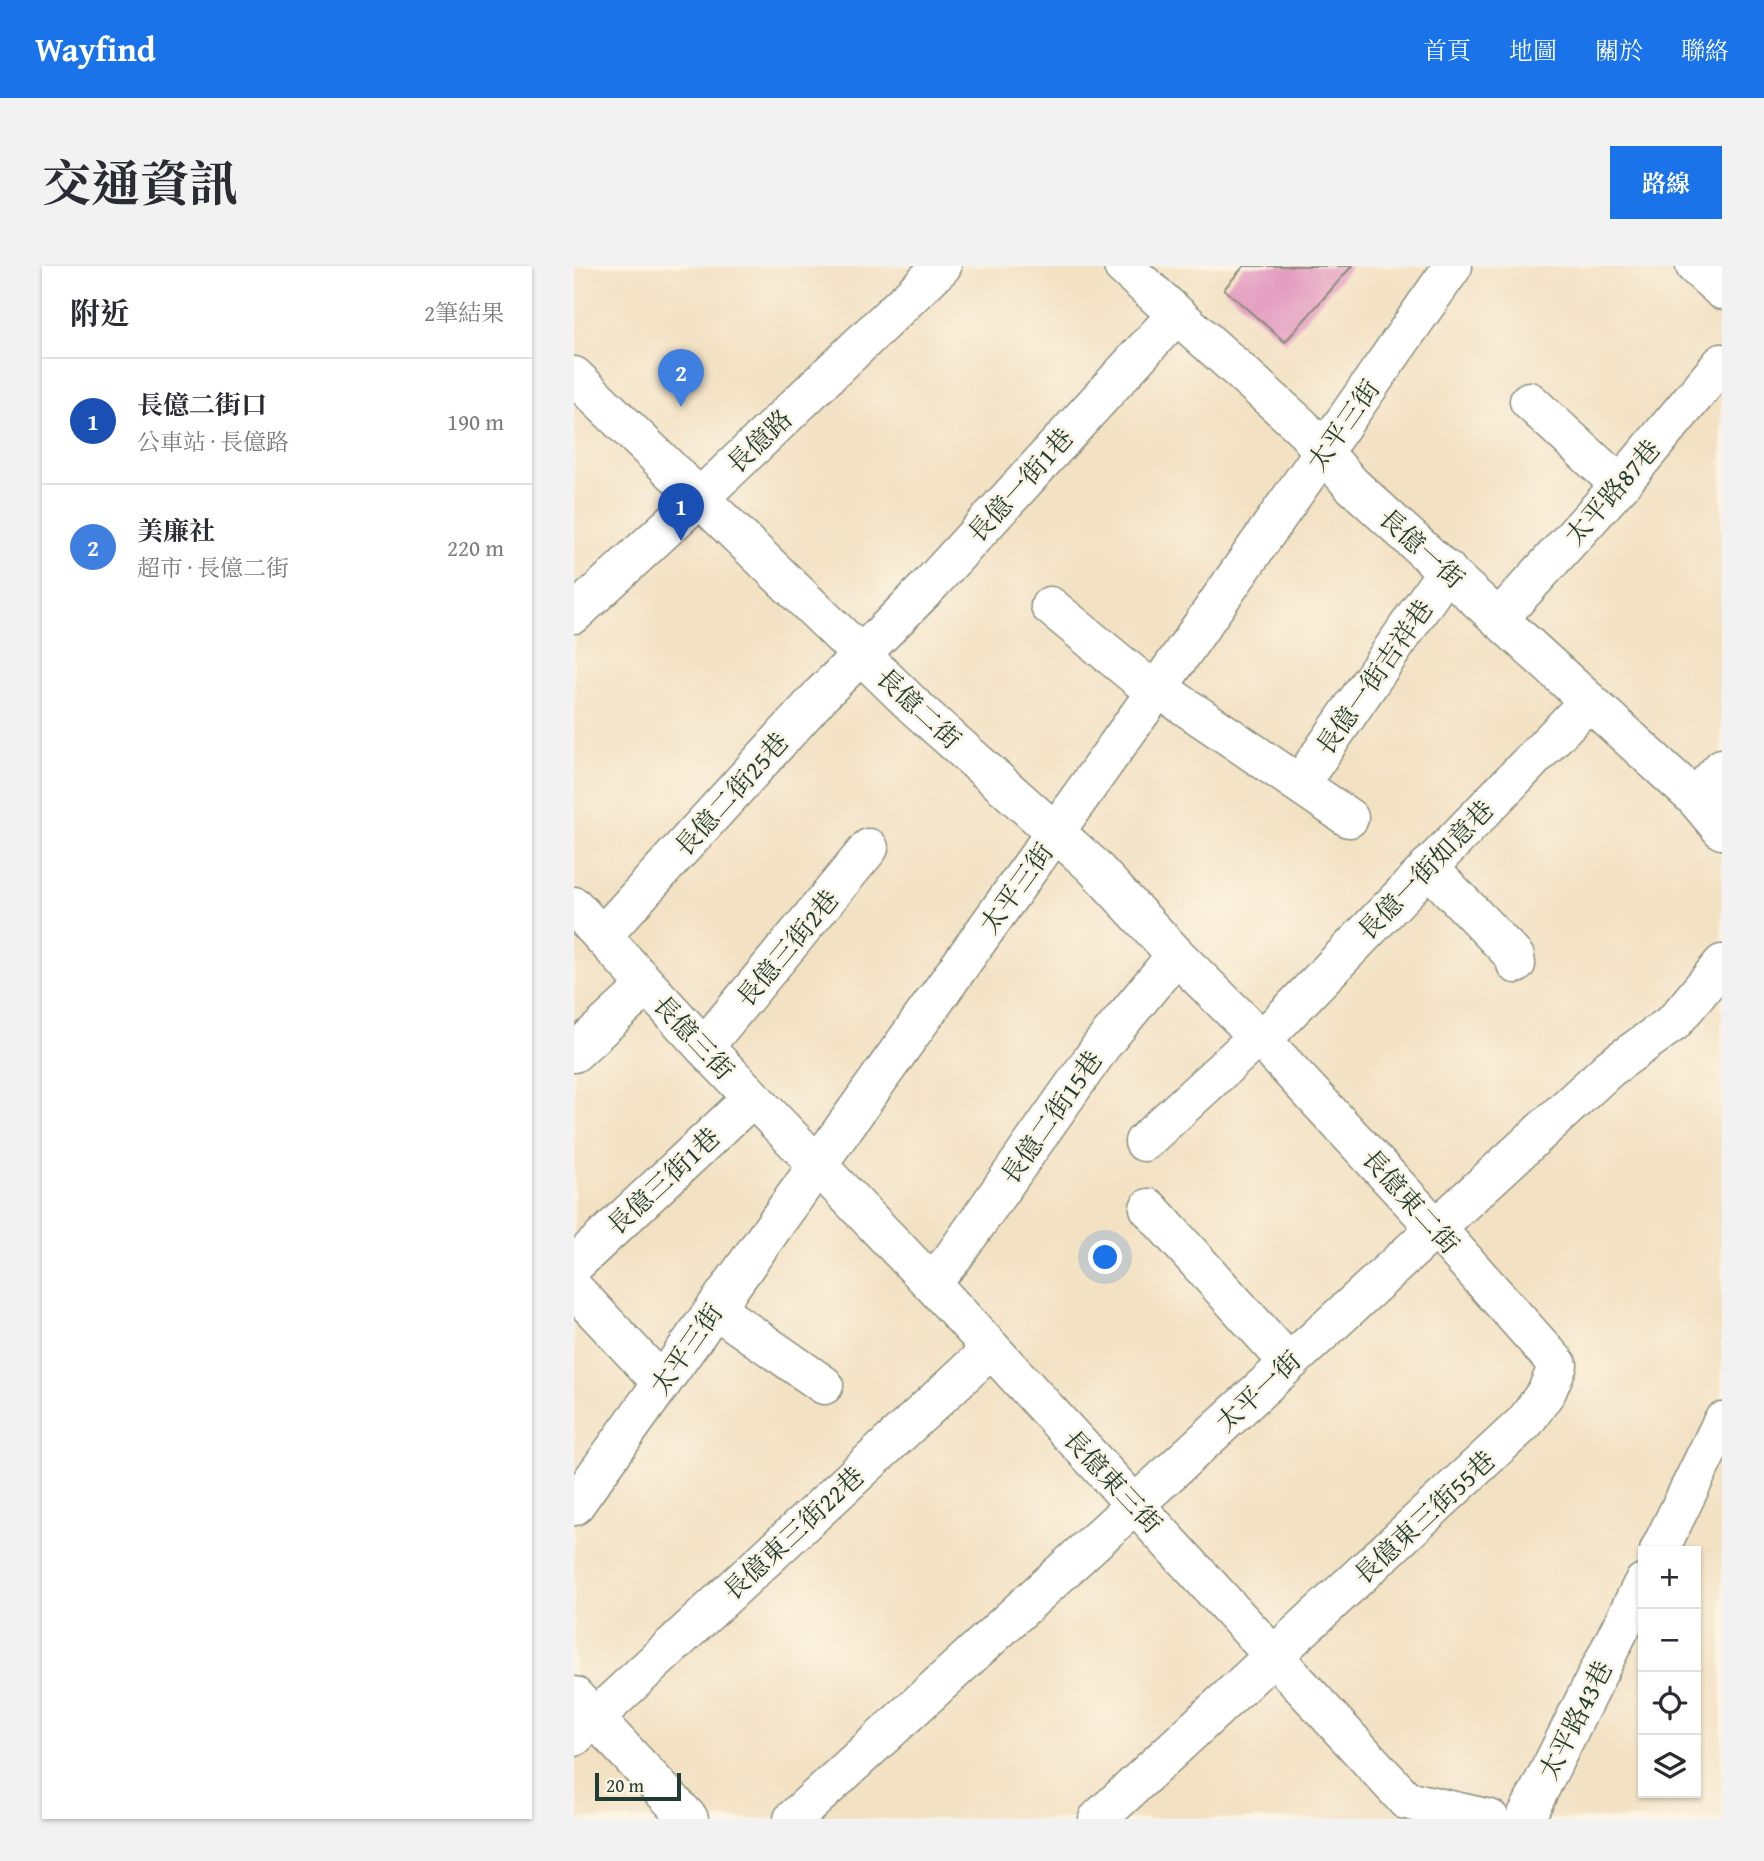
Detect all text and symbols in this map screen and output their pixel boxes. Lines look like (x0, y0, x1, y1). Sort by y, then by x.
text: Wayfind (35, 25, 156, 73)
text: 首頁 (1423, 33, 1471, 68)
text: 地圖 (1509, 33, 1557, 68)
text: 關於 (1595, 33, 1643, 68)
text: 聯絡 (1681, 33, 1729, 68)
button: 路線 (1610, 146, 1722, 219)
text: 交通資訊 (42, 147, 238, 219)
text: 附近 (70, 291, 130, 335)
text: 2筆結果 (424, 296, 504, 329)
pin: 2 (658, 349, 704, 407)
street label: 太平三街 (1297, 371, 1389, 479)
text: 長億二街口 (137, 385, 267, 424)
street label: 長億路 (717, 400, 801, 482)
text: 1 (87, 405, 99, 438)
text: 190 m (447, 405, 504, 438)
street label: 長億一街1巷 (958, 419, 1082, 551)
text: 公車站 · 長億路 (137, 425, 289, 458)
street label: 太平路87巷 (1555, 431, 1669, 553)
pin: 1 (658, 483, 704, 541)
street label: 長億一街 (1370, 499, 1474, 597)
text: 美廉社 (137, 511, 215, 550)
text: 2 (87, 531, 99, 564)
text: 220 m (447, 531, 504, 564)
text: 超市 · 長億二街 (137, 551, 289, 584)
street label: 長億一街吉祥巷 (1306, 591, 1442, 763)
street label: 長億二街 (868, 658, 970, 758)
street label: 長億二街25巷 (665, 723, 797, 865)
street label: 長億一街如意巷 (1348, 791, 1502, 949)
street label: 太平三街 (970, 834, 1062, 942)
street label: 長億三街2巷 (726, 881, 848, 1015)
street label: 長億三街 (644, 986, 744, 1088)
street label: 長億二街15巷 (991, 1042, 1111, 1192)
street label: 長億三街1巷 (598, 1118, 728, 1244)
street label: 長億東二街 (1353, 1140, 1469, 1262)
your location (1088, 1240, 1122, 1274)
street label: 太平三街 (640, 1295, 732, 1403)
street label: 太平一街 (1207, 1341, 1309, 1441)
street label: 長億東三街 (1054, 1420, 1172, 1542)
street label: 長億東三街55巷 (1344, 1441, 1504, 1593)
street label: 長億東三街22巷 (713, 1457, 873, 1609)
map controls (1638, 1546, 1701, 1798)
button: + (1638, 1546, 1701, 1609)
button: − (1638, 1609, 1701, 1672)
street label: 太平路43巷 (1528, 1654, 1622, 1786)
button: locate (1638, 1672, 1701, 1735)
button: layers (1638, 1735, 1701, 1798)
scale bar (595, 1770, 681, 1802)
text: 20 m (606, 1771, 644, 1799)

